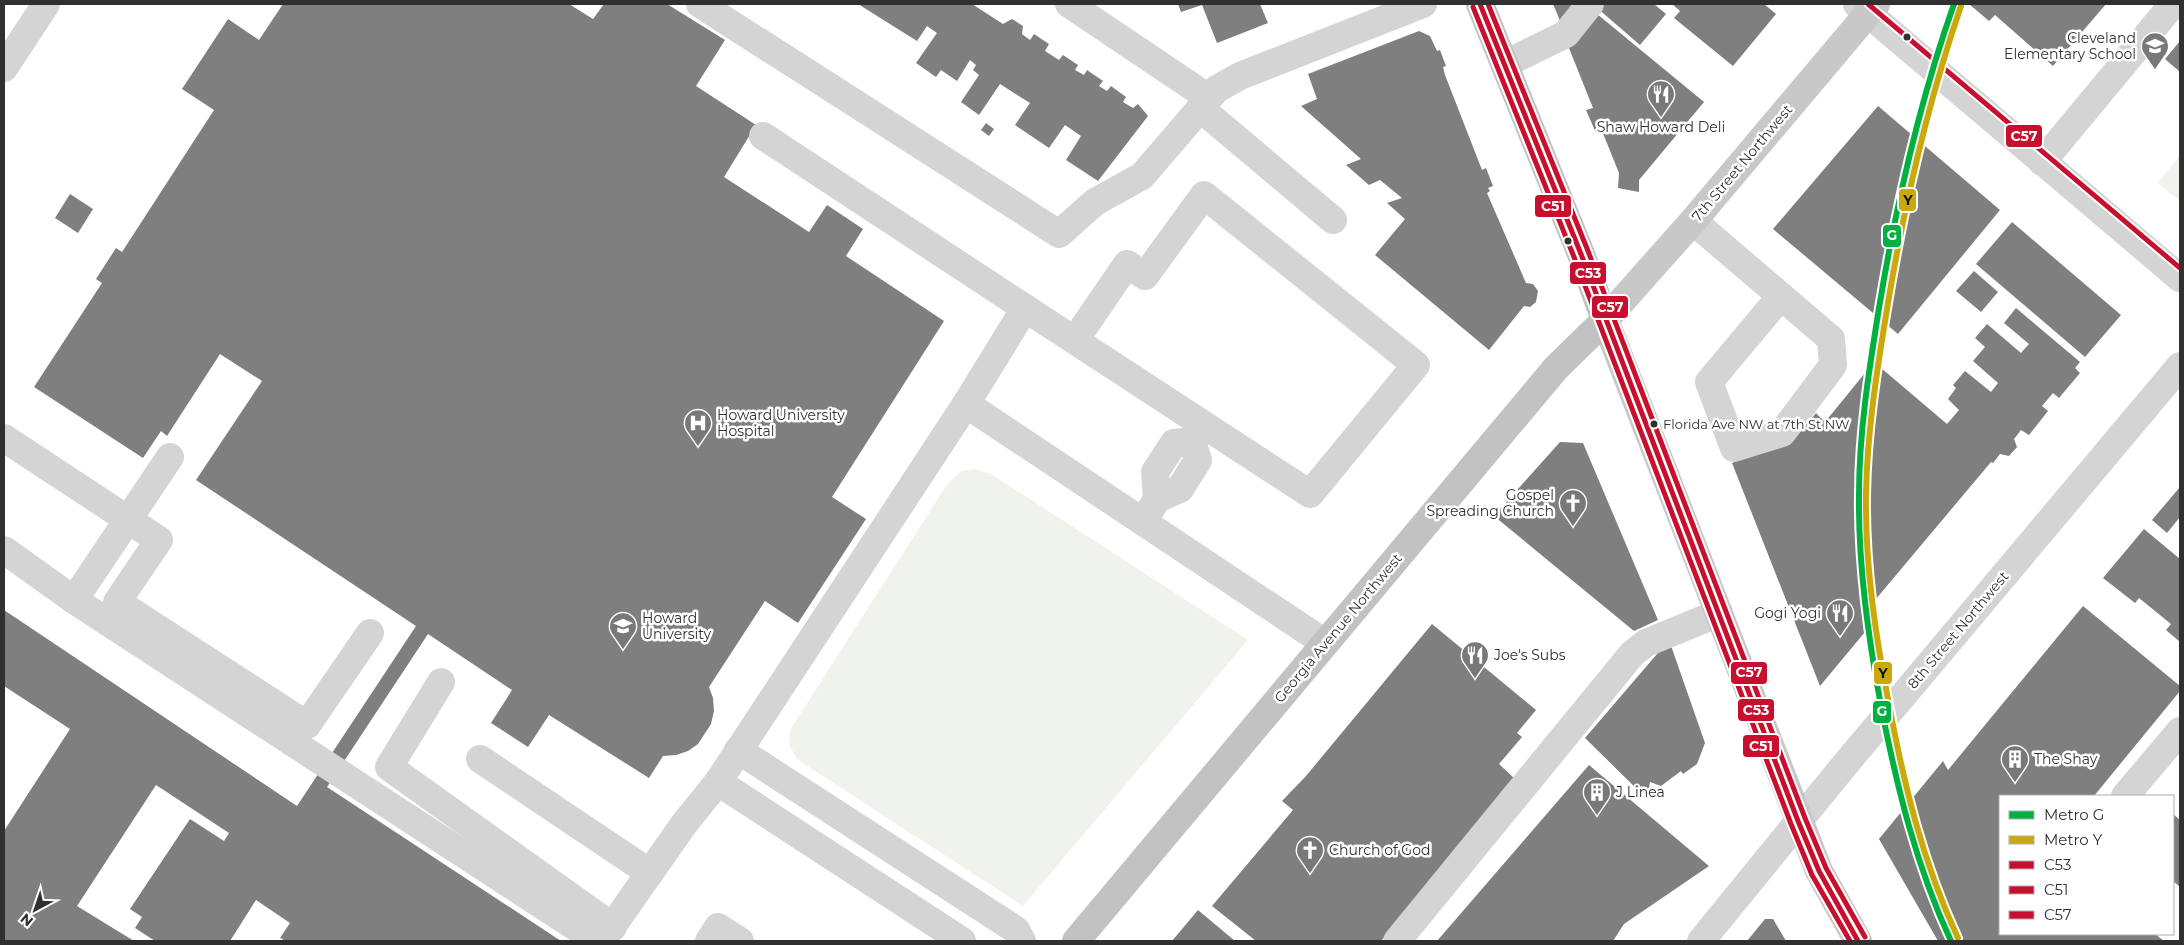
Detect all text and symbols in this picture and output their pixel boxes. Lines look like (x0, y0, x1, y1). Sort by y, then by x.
place label: Cleveland Elementary School (2004, 29, 2136, 63)
school or university icon: Cleveland Elementary School (2140, 31, 2170, 70)
unlabelled marker (1902, 32, 1912, 42)
restaurant icon: Shaw Howard Deli (1646, 79, 1676, 118)
street label: 7th Street Northwest (1688, 101, 1796, 225)
place label: Shaw Howard Deli (1597, 118, 1725, 136)
line badge: C57 (2005, 124, 2043, 148)
text: C57 (2011, 127, 2038, 145)
line badge: Y (1898, 188, 1917, 212)
text: Y (1902, 191, 1913, 209)
line badge: C51 (1534, 194, 1572, 218)
text: C51 (1541, 197, 1565, 215)
line badge: G (1882, 224, 1902, 248)
text: G (1887, 226, 1898, 244)
unlabelled marker (1563, 236, 1573, 246)
line badge: C53 (1569, 261, 1607, 285)
text: C53 (1575, 264, 1601, 282)
line badge: C57 (1591, 295, 1629, 319)
text: C57 (1597, 298, 1624, 316)
place label: Howard University Hospital (717, 406, 845, 440)
hospital icon: Howard University Hospital (683, 408, 713, 447)
place label: Florida Ave NW at 7th St NW (1663, 416, 1849, 432)
marker: Florida Ave NW at 7th St NW (1649, 419, 1659, 429)
place label: Gospel Spreading Church (1427, 486, 1554, 520)
church icon: Gospel Spreading Church (1558, 488, 1588, 527)
street label: Georgia Avenue Northwest (1270, 549, 1406, 706)
street label: 8th Street Northwest (1904, 567, 2013, 692)
restaurant icon: Gogi Yogi (1825, 598, 1855, 637)
place label: Gogi Yogi (1754, 604, 1821, 622)
place label: Howard University (642, 609, 711, 643)
school or university icon: Howard University (608, 611, 638, 650)
restaurant icon: Joe's Subs (1460, 640, 1490, 679)
place label: Joe's Subs (1493, 646, 1566, 664)
line badge: C57 (1730, 661, 1768, 685)
line badge: Y (1873, 661, 1893, 685)
text: C57 (1736, 663, 1763, 681)
text: Y (1877, 664, 1888, 682)
line badge: C53 (1737, 698, 1775, 722)
line badge: G (1872, 700, 1892, 724)
text: C53 (1743, 701, 1769, 719)
text: G (1877, 702, 1888, 720)
line badge: C51 (1742, 734, 1780, 758)
text: C51 (1749, 737, 1773, 755)
building icon: The Shay (2000, 744, 2030, 783)
place label: The Shay (2034, 750, 2098, 768)
building icon: J Linea (1582, 777, 1612, 816)
place label: J Linea (1615, 783, 1665, 801)
legend (1999, 795, 2174, 935)
text: Metro G (2044, 805, 2104, 824)
text: Metro Y (2044, 830, 2103, 849)
church icon: Church of God (1295, 835, 1325, 874)
place label: Church of God (1329, 841, 1430, 859)
text: C53 (2044, 855, 2071, 874)
text: C51 (2044, 880, 2068, 899)
north arrow (10, 885, 60, 935)
text: C57 (2044, 905, 2072, 924)
text: N (17, 909, 37, 930)

